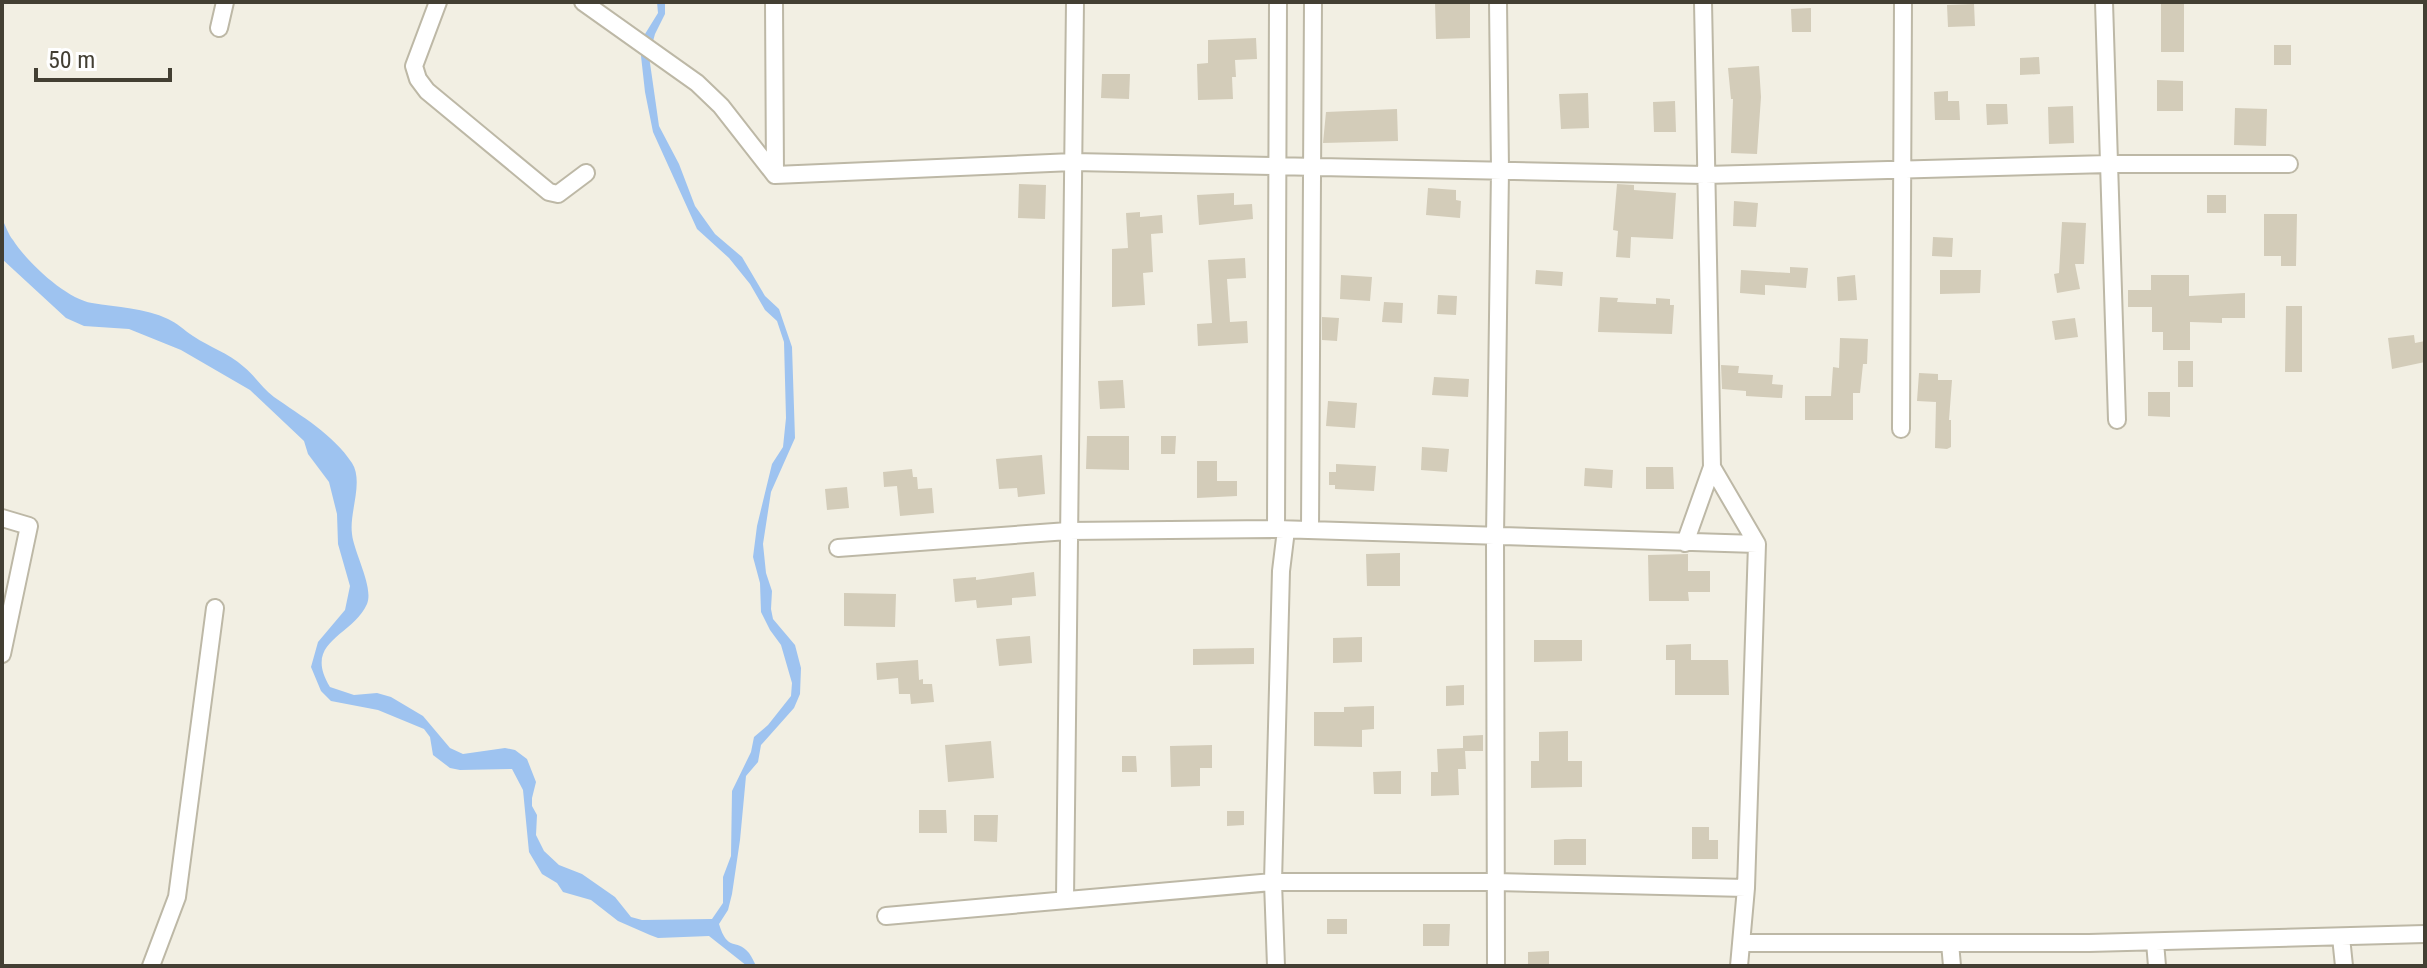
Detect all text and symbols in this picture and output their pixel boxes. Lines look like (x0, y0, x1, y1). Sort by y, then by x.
scale bar (36, 32, 170, 82)
text: 50 m (48, 46, 95, 74)

